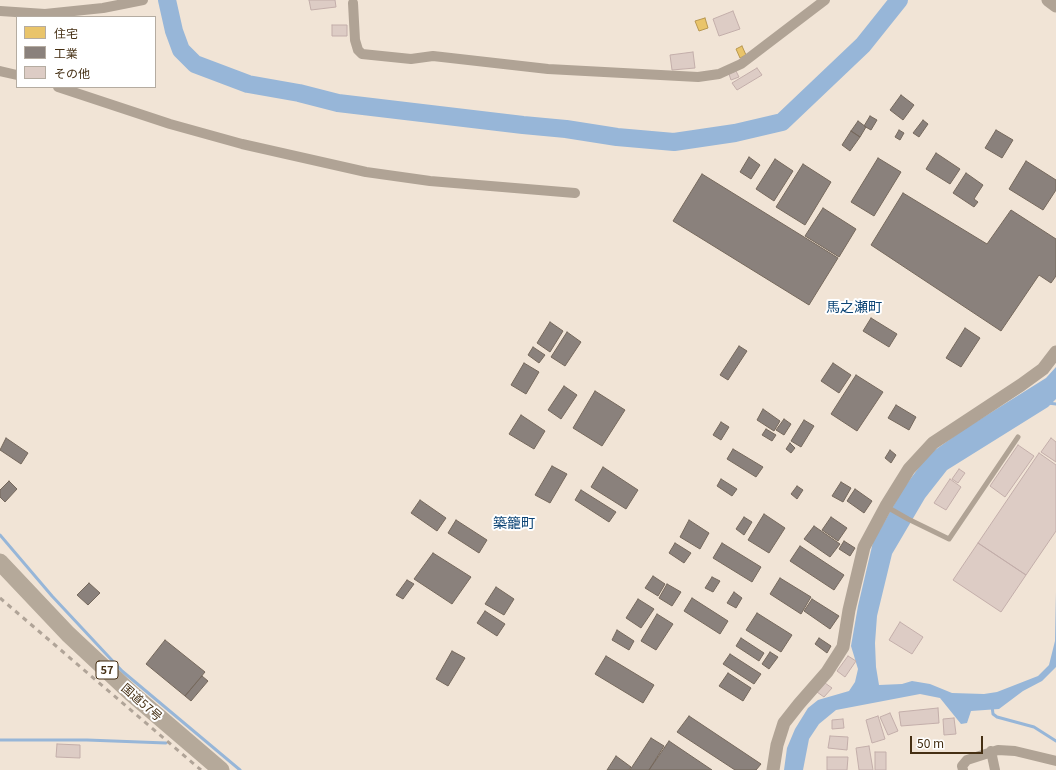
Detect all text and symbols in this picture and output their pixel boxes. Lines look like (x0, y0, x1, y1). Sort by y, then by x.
legend (16, 16, 156, 88)
text: 住宅 (54, 24, 78, 41)
text: 工業 (54, 44, 78, 61)
text: その他 (54, 64, 90, 81)
district label: 馬之瀬町 (826, 299, 882, 315)
district label: 築籠町 (493, 515, 535, 531)
road number: 57 (96, 661, 118, 679)
street label: 国道57号 (119, 680, 165, 724)
scale bar (912, 728, 985, 754)
text: 50 m (917, 734, 944, 751)

